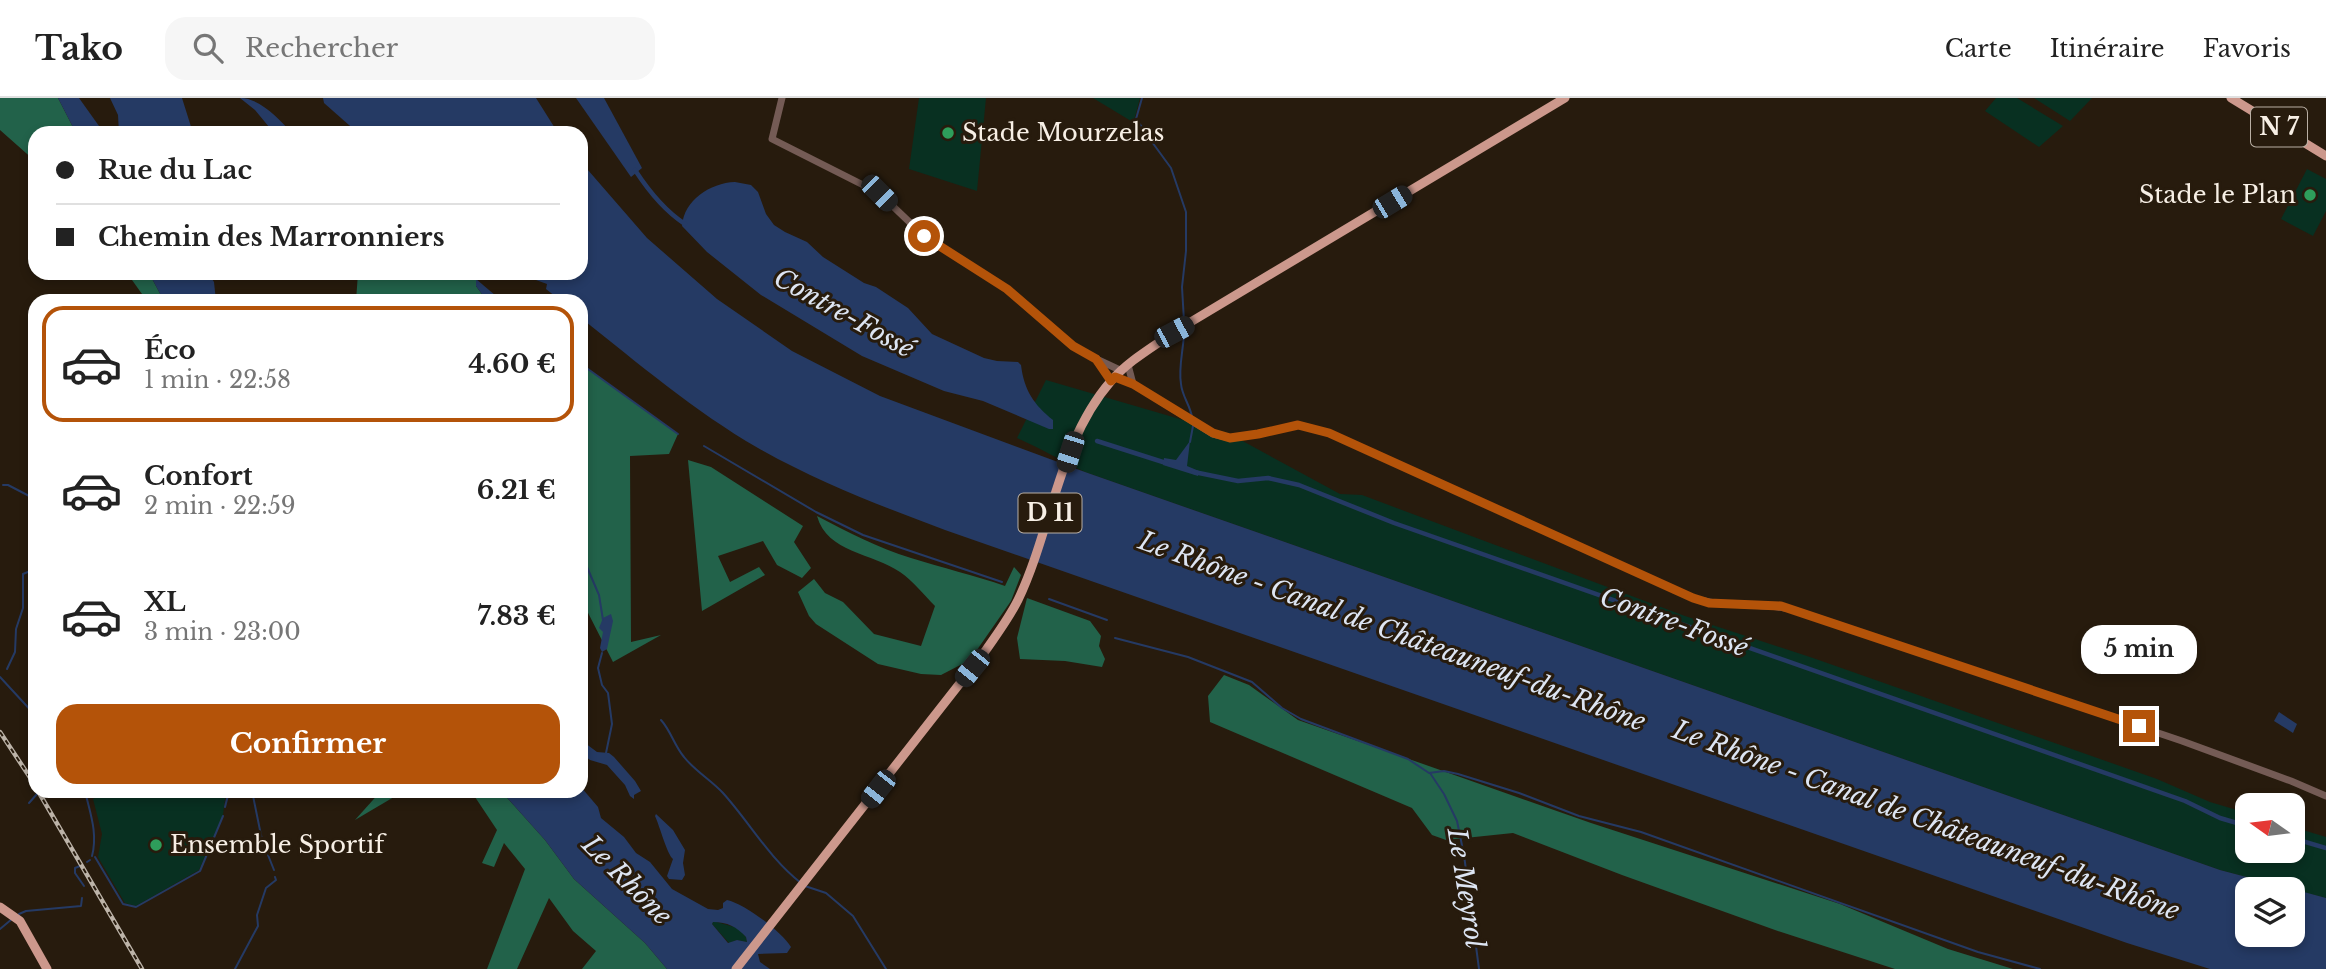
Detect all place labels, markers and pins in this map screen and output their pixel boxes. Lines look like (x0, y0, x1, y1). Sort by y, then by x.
place label: Stade Mourzelas (962, 118, 1164, 147)
marker: Stade Mourzelas (940, 125, 956, 141)
place label: Stade le Plan (2139, 180, 2296, 209)
marker: Stade le Plan (2302, 187, 2318, 203)
place label: Ensemble Sportif (170, 830, 388, 859)
marker: Ensemble Sportif (148, 837, 164, 853)

